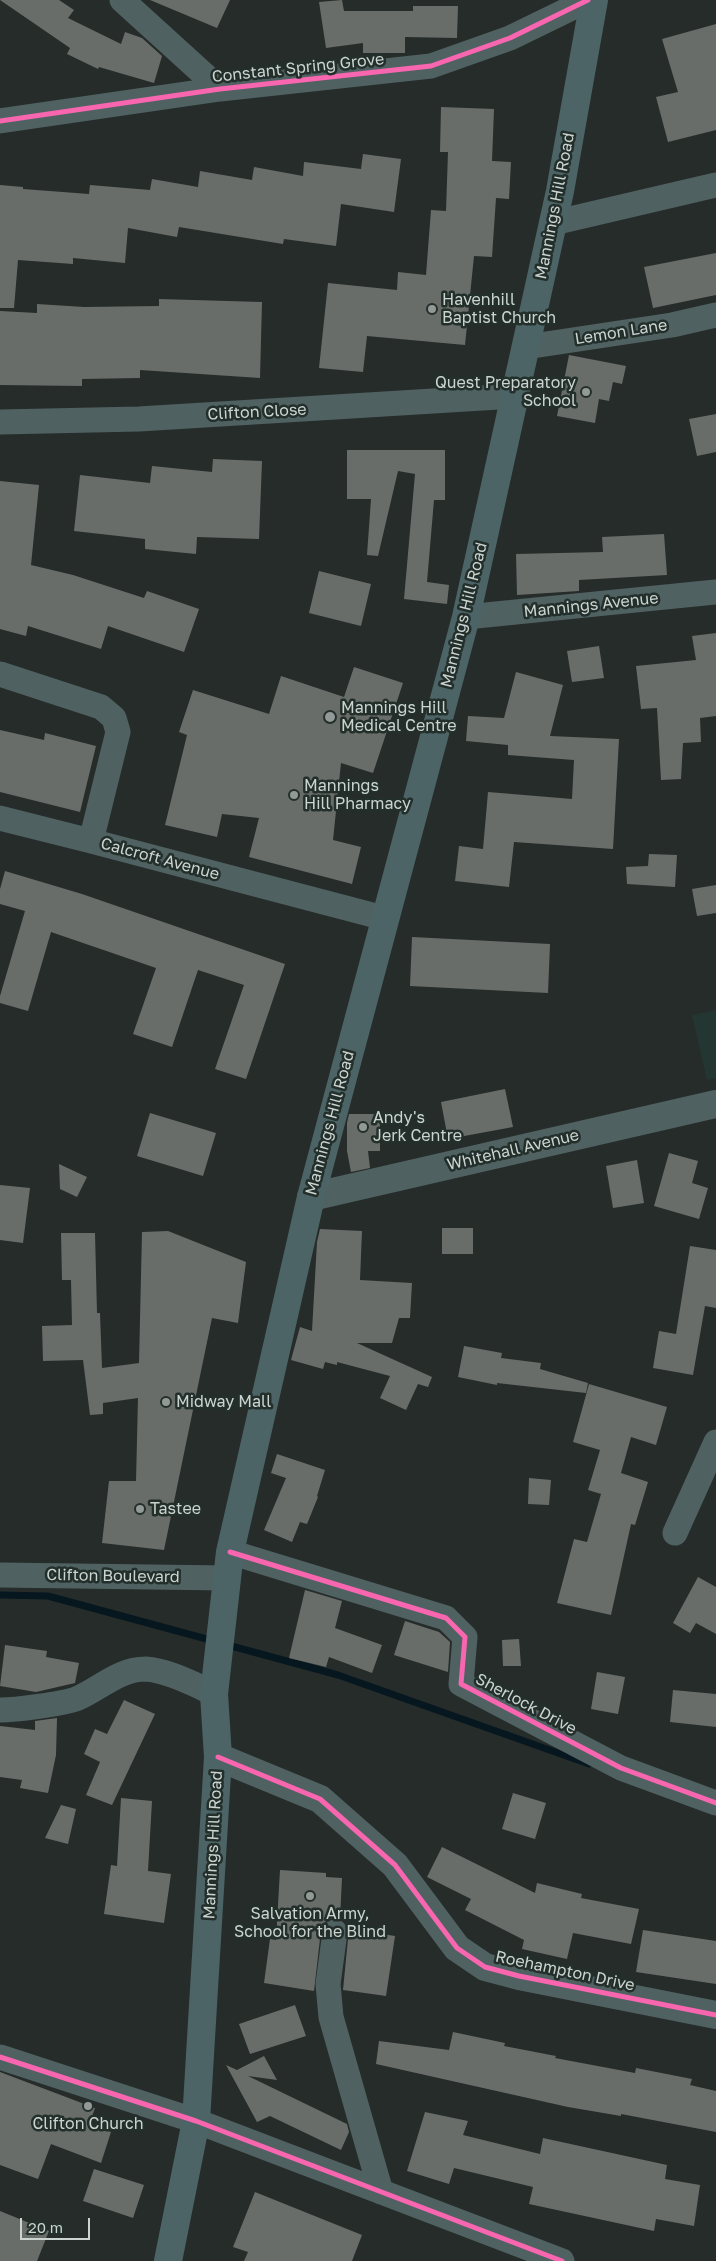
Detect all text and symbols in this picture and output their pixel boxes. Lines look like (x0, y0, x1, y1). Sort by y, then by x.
street label: Constant Spring Grove (211, 49, 385, 87)
street label: Mannings Hill Road (531, 131, 579, 281)
place label: Havenhill Baptist Church (442, 290, 556, 328)
marker: Havenhill Baptist Church (426, 303, 438, 315)
street label: Lemon Lane (573, 315, 669, 349)
place label: Quest Preparatory School (435, 373, 576, 411)
marker: Quest Preparatory School (580, 386, 592, 398)
street label: Clifton Close (207, 400, 307, 424)
street label: Mannings Hill Road (437, 540, 491, 690)
street label: Mannings Avenue (523, 588, 659, 622)
place label: Mannings Hill Medical Centre (341, 698, 457, 736)
marker: Mannings Hill Medical Centre (323, 710, 337, 724)
place label: Mannings Hill Pharmacy (304, 776, 411, 814)
marker: Mannings Hill Pharmacy (288, 789, 300, 801)
street label: Calcroft Avenue (99, 834, 221, 884)
street label: Mannings Hill Road (301, 1049, 359, 1197)
place label: Andy's Jerk Centre (373, 1108, 462, 1146)
marker: Andy's Jerk Centre (357, 1121, 369, 1133)
street label: Whitehall Avenue (445, 1125, 581, 1175)
place label: Midway Mall (176, 1392, 271, 1412)
marker: Midway Mall (160, 1396, 172, 1408)
place label: Tastee (150, 1499, 201, 1519)
marker: Tastee (134, 1503, 146, 1515)
street label: Clifton Boulevard (46, 1565, 180, 1587)
street label: Sherlock Drive (472, 1669, 580, 1739)
street label: Mannings Hill Road (200, 1770, 226, 1920)
marker: Salvation Army, School for the Blind (304, 1890, 316, 1902)
place label: Salvation Army, School for the Blind (234, 1904, 386, 1942)
street label: Roehampton Drive (494, 1947, 636, 1995)
marker: Clifton Church (82, 2100, 94, 2112)
place label: Clifton Church (32, 2114, 144, 2134)
scale bar (22, 2208, 92, 2240)
text: 20 m (28, 2218, 63, 2236)

